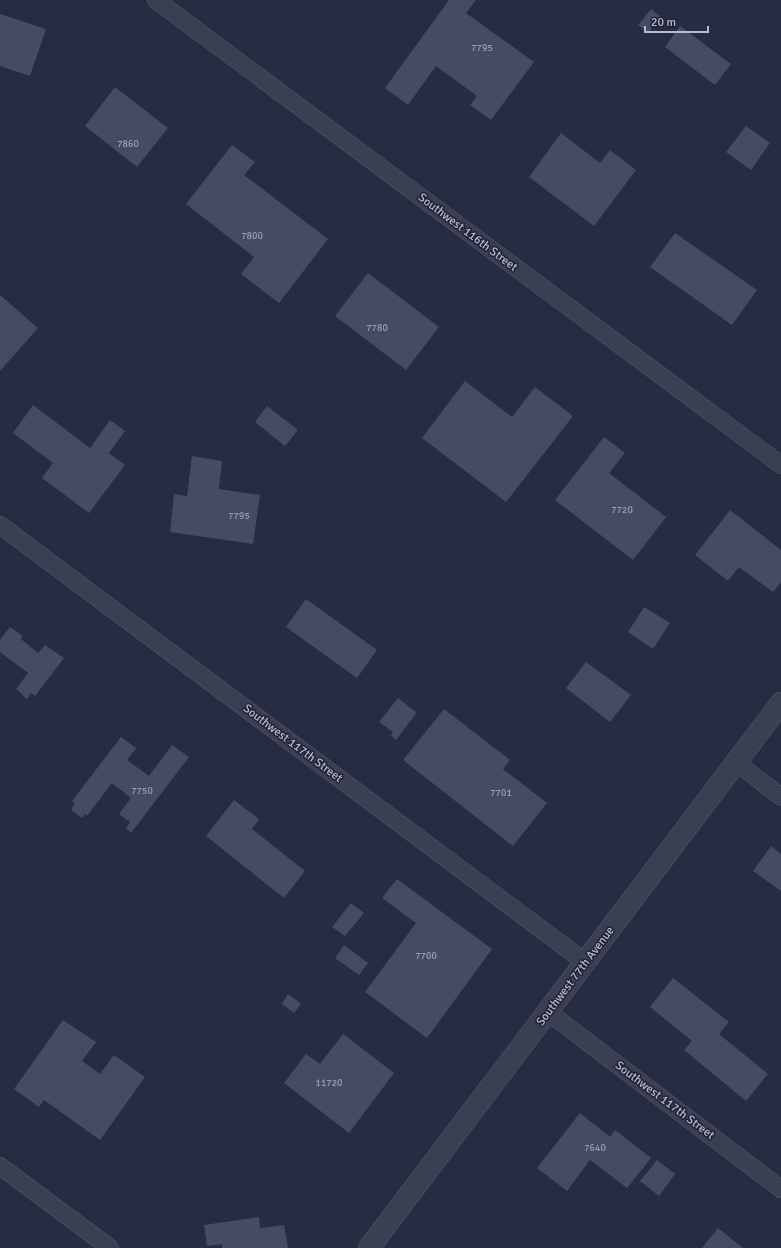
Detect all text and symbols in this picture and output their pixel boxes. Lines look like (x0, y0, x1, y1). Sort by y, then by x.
scale bar (645, 8, 708, 34)
text: 20 m (651, 15, 676, 30)
house number: 7795 (471, 42, 493, 54)
house number: 7860 (117, 138, 139, 150)
street label: Southwest 116th Street (415, 190, 520, 275)
house number: 7800 (241, 230, 263, 242)
house number: 7780 (366, 322, 388, 334)
house number: 7720 (611, 504, 633, 516)
house number: 7795 (228, 510, 250, 522)
street label: Southwest 117th Street (240, 701, 345, 786)
house number: 7750 (131, 785, 153, 797)
house number: 7701 (490, 787, 512, 799)
street label: Southwest 77th Avenue (533, 924, 618, 1029)
house number: 7700 (415, 950, 437, 962)
street label: Southwest 117th Street (612, 1058, 717, 1143)
house number: 11720 (315, 1077, 343, 1089)
house number: 7640 (584, 1142, 606, 1154)

